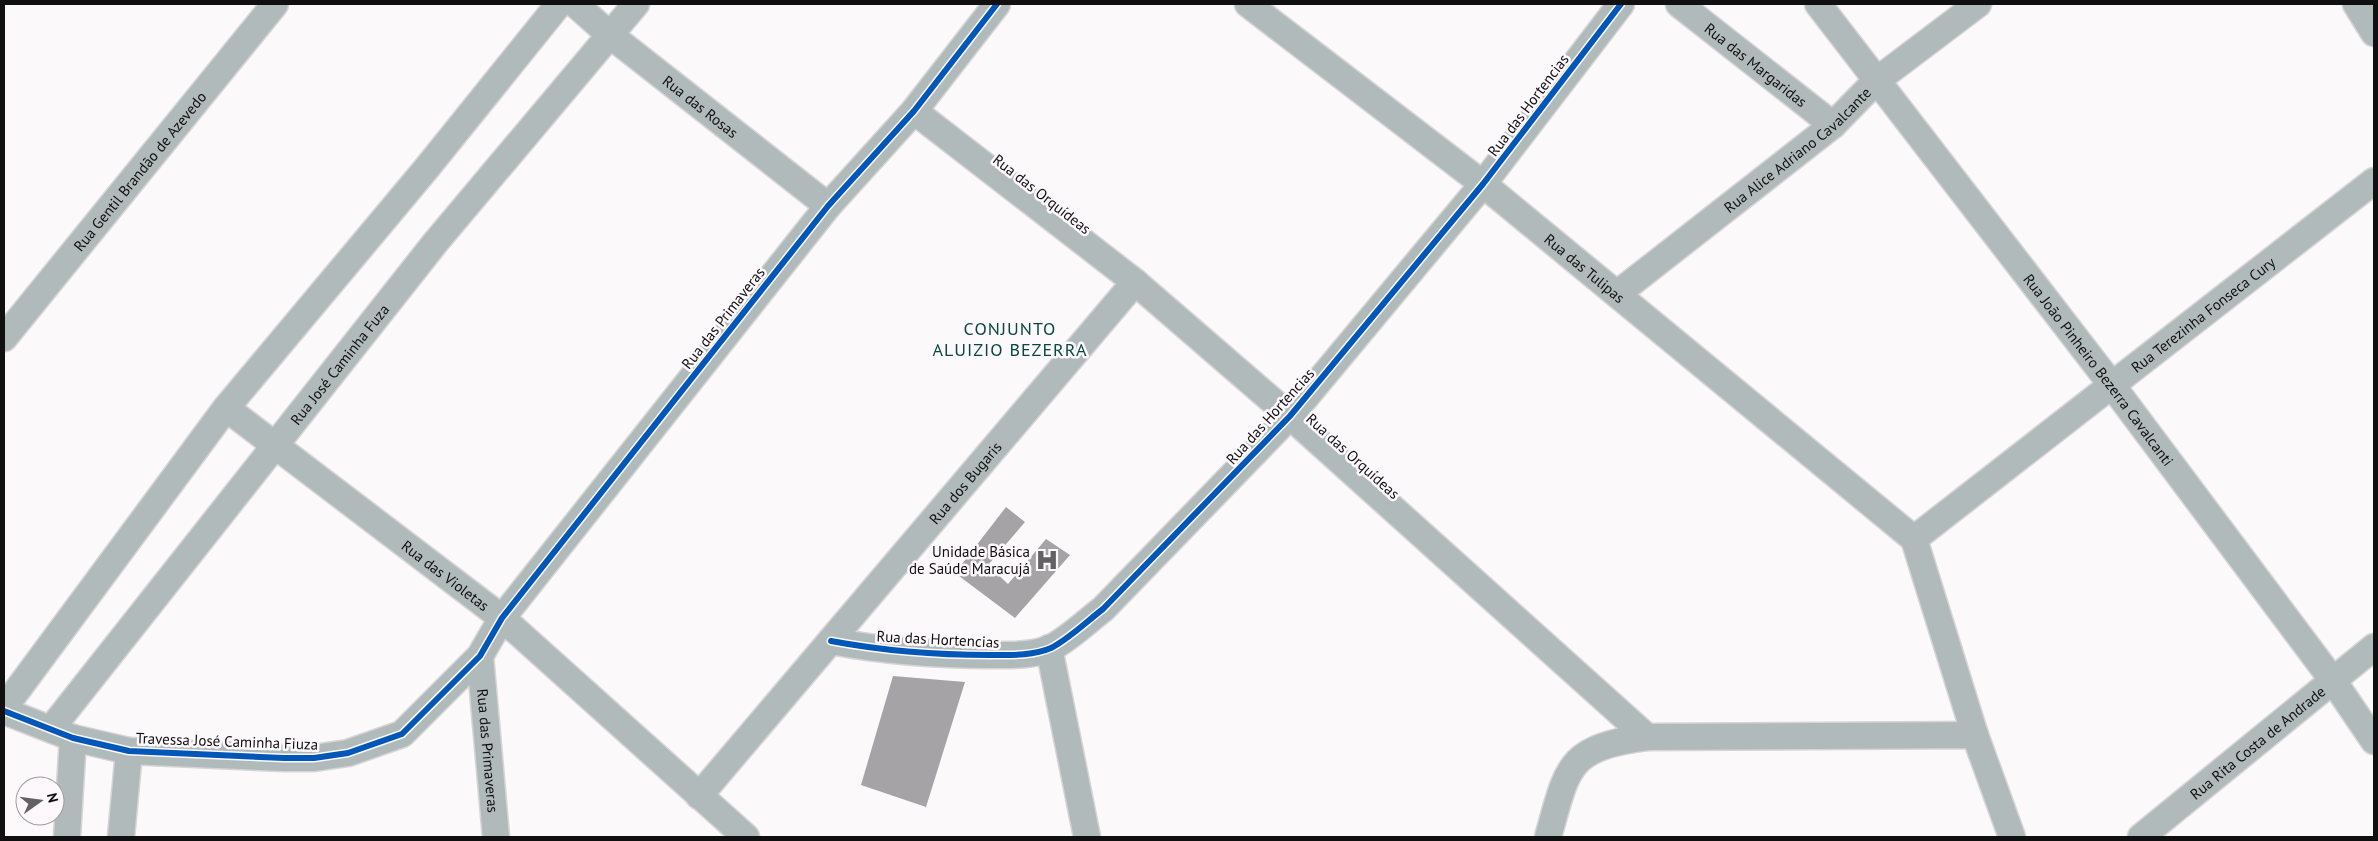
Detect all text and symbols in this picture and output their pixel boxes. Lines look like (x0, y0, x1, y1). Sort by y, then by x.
street label: Rua das Margaridas (1701, 18, 1811, 111)
street label: Rua das Hortencias (1483, 50, 1573, 160)
street label: Rua das Rosas (659, 71, 742, 142)
street label: Rua Alice Adriano Cavalcante (1720, 83, 1875, 217)
street label: Rua Gentil Brandão de Azevedo (69, 87, 210, 255)
street label: Rua das Orquídeas (989, 150, 1095, 238)
street label: Rua das Tulipas (1541, 229, 1629, 307)
street label: Rua Terezinha Fonseca Cury (2127, 252, 2279, 376)
street label: Rua das Primaveras (677, 263, 769, 373)
street label: Rua João Pinheiro Bezerra Cavalcanti (2020, 270, 2178, 469)
street label: Rua José Caminha Fuza (286, 300, 393, 428)
district label: CONJUNTO ALUIZIO BEZERRA (932, 317, 1088, 361)
street label: Rua das Hortencias (1222, 364, 1318, 468)
street label: Rua das Orquídeas (1302, 409, 1404, 503)
street label: Rua dos Bugaris (924, 437, 1005, 528)
street label: Rua das Violetas (398, 536, 493, 615)
place label: Unidade Básica de Saúde Maracujá (909, 542, 1030, 578)
hospital icon: Unidade Básica de Saúde Maracujá (1034, 547, 1060, 573)
street label: Rua das Hortencias (876, 626, 1000, 652)
street label: Rua Rita Costa de Andrade (2186, 681, 2329, 803)
street label: Rua das Primaveras (473, 688, 503, 813)
street label: Travessa José Caminha Fiuza (136, 728, 318, 754)
north arrow (15, 776, 65, 826)
text: N (43, 791, 62, 804)

